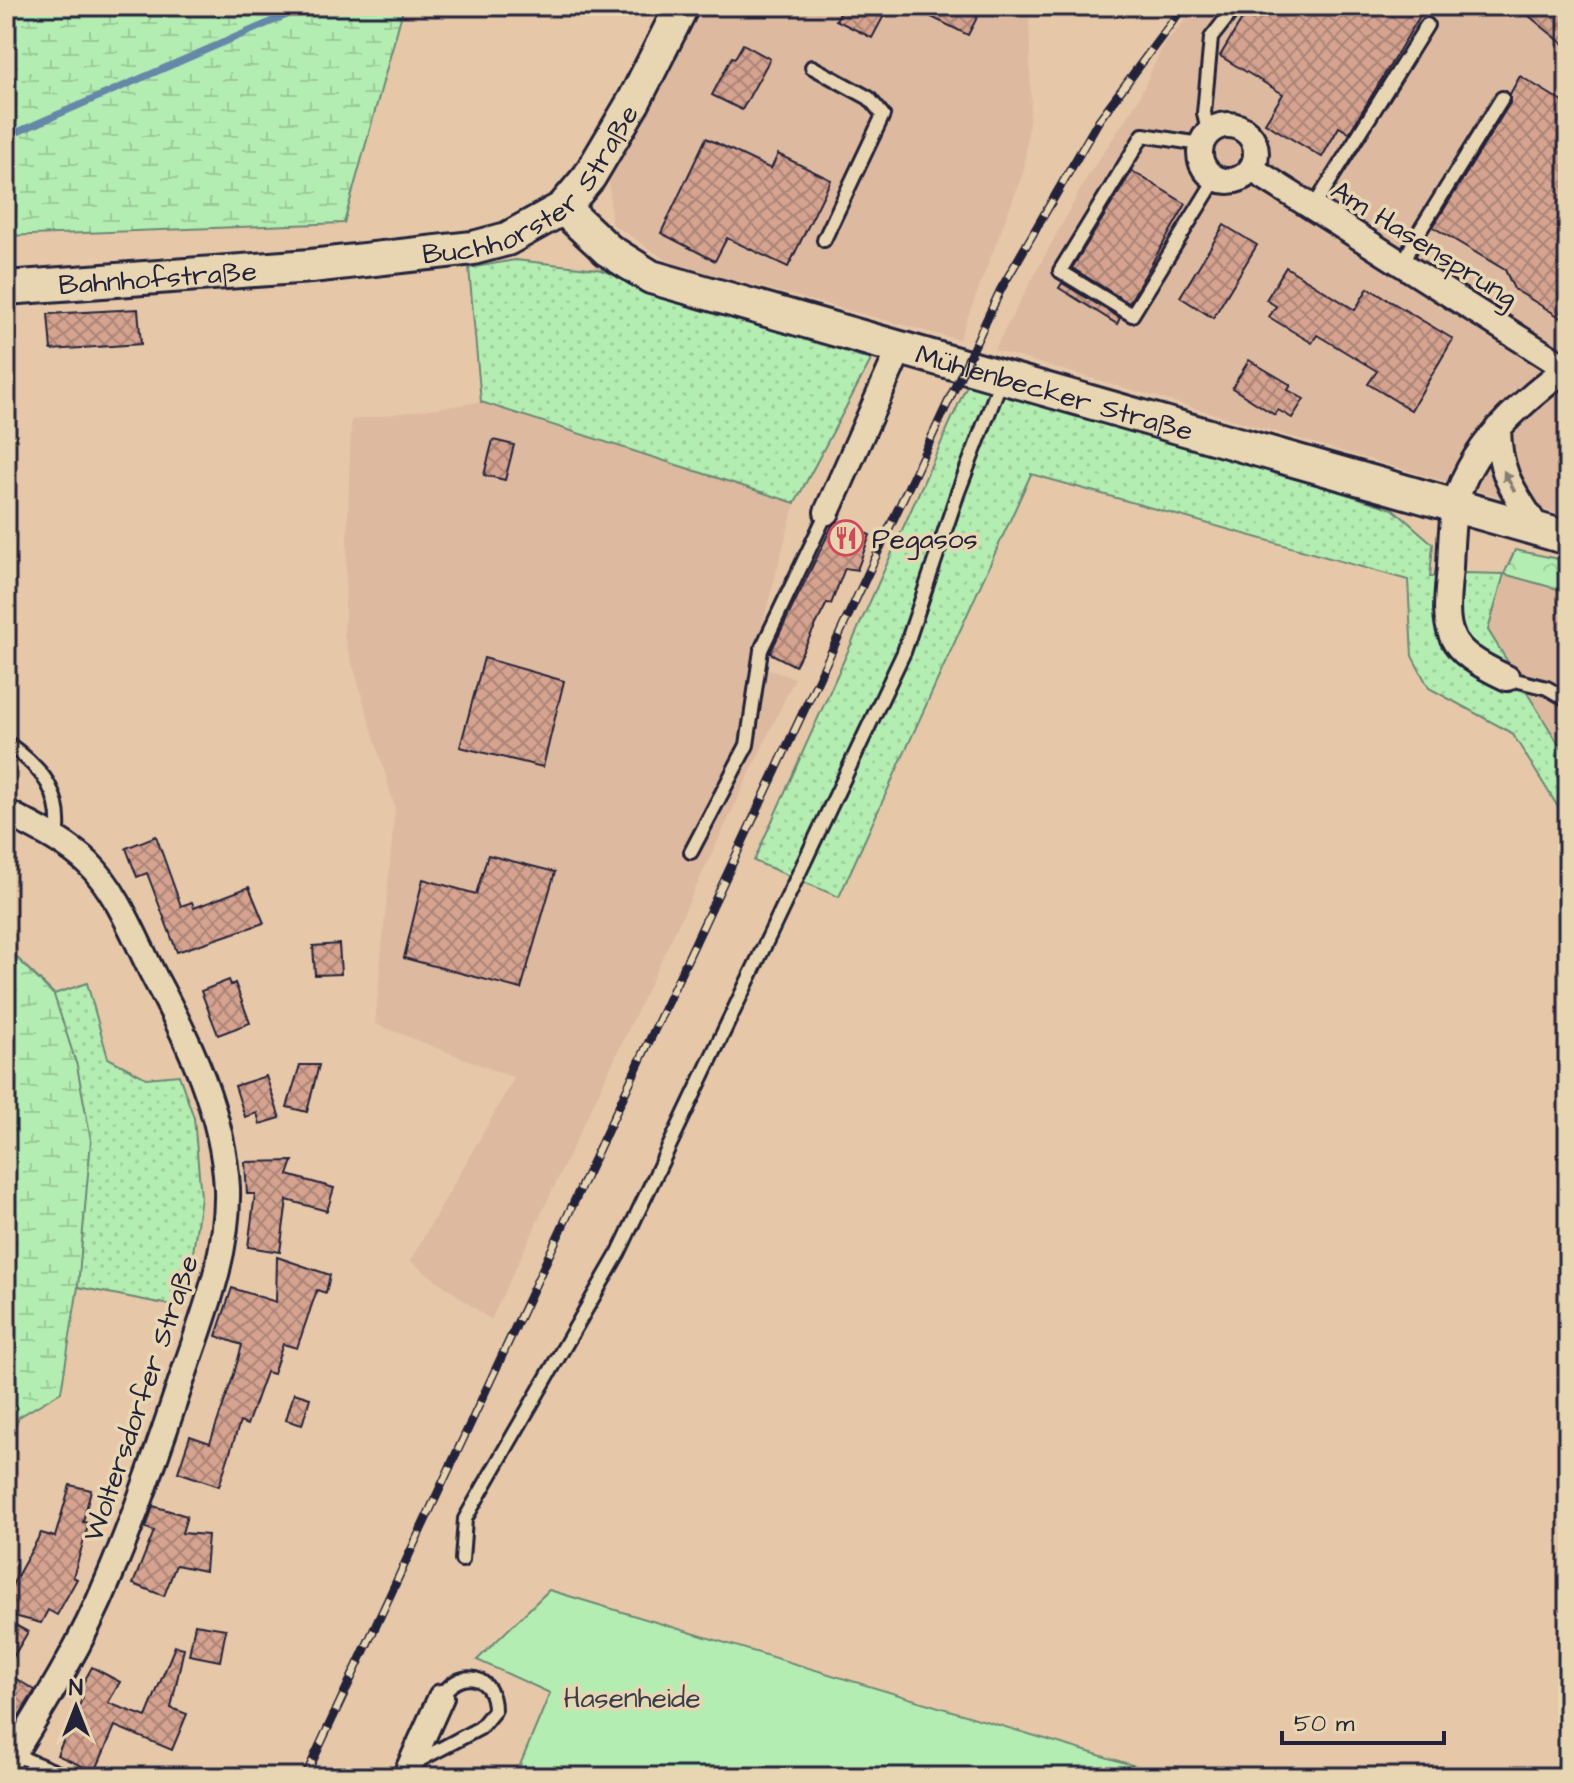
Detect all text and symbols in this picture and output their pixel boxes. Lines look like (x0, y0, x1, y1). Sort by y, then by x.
street label: Buchhorster Straße (420, 98, 649, 274)
street label: Am Hasensprung (1323, 171, 1525, 318)
street label: Bahnhofstraße (57, 252, 258, 305)
street label: Mühlenbecker Straße (911, 335, 1197, 451)
one-way arrow (1502, 470, 1516, 492)
restaurant icon: Pegasos (827, 519, 865, 557)
place label: Pegasos (872, 520, 978, 560)
street label: Woltersdorfer Straße (74, 1250, 209, 1547)
north arrow (36, 1667, 116, 1747)
text: N (69, 1673, 83, 1704)
park label: Hasenheide (563, 1679, 701, 1718)
scale bar (1282, 1695, 1444, 1745)
text: 50 m (1294, 1707, 1355, 1741)

